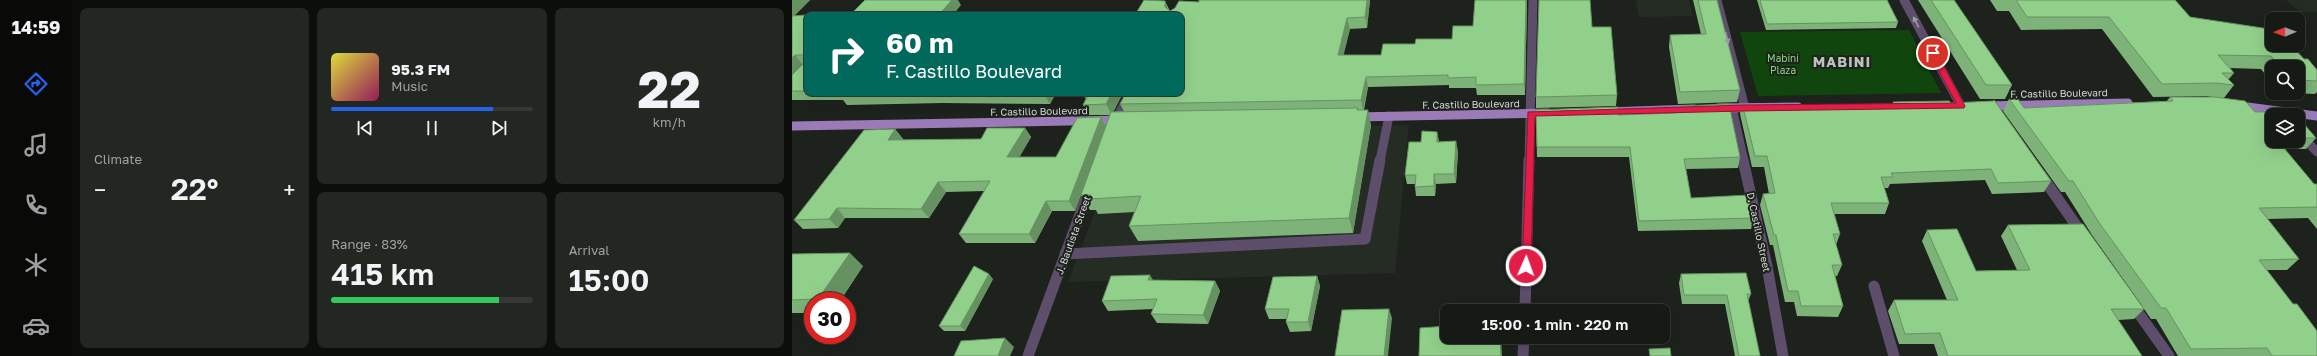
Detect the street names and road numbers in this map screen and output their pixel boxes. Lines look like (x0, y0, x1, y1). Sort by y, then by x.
street label: F. Castillo Boulevard (2010, 86, 2108, 100)
street label: F. Castillo Boulevard (1422, 97, 1520, 111)
street label: F. Castillo Boulevard (990, 104, 1088, 118)
street label: D. Castillo Street (1745, 191, 1773, 273)
street label: J. Bautista Street (1053, 194, 1093, 276)

